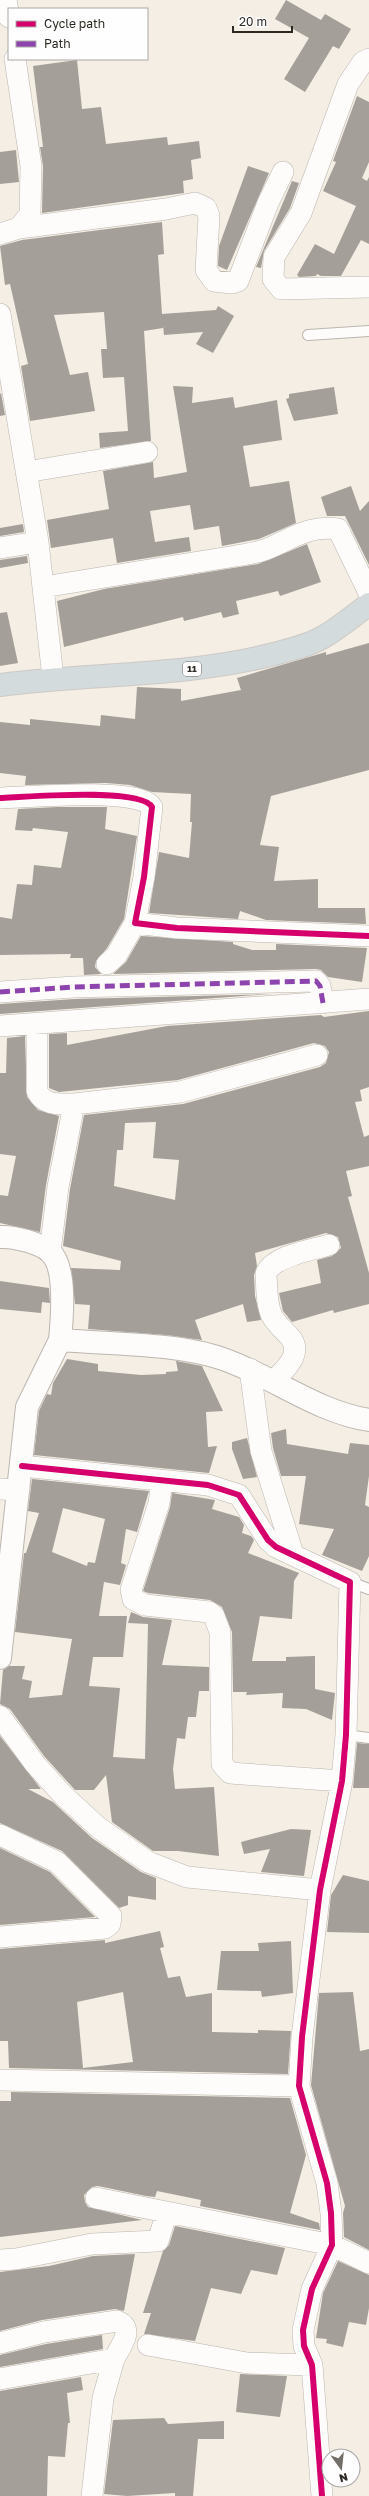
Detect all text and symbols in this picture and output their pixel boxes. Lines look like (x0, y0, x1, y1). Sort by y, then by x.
legend (8, 8, 148, 60)
scale bar (233, 8, 292, 34)
text: 20 m (239, 14, 267, 29)
text: Cycle path (44, 16, 105, 31)
text: Path (44, 36, 71, 51)
road number: 11 (183, 662, 201, 676)
north arrow (321, 2448, 361, 2488)
text: N (338, 2471, 349, 2486)

